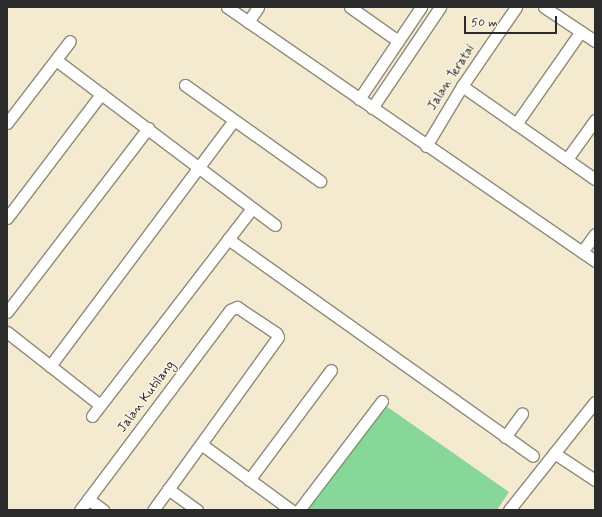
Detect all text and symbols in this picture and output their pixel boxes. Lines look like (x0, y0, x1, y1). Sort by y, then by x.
scale bar (466, 8, 559, 34)
text: 50 m (471, 15, 498, 31)
street label: Jalan Teratai (425, 42, 479, 114)
street label: Jalan Kutilang (115, 359, 179, 435)

